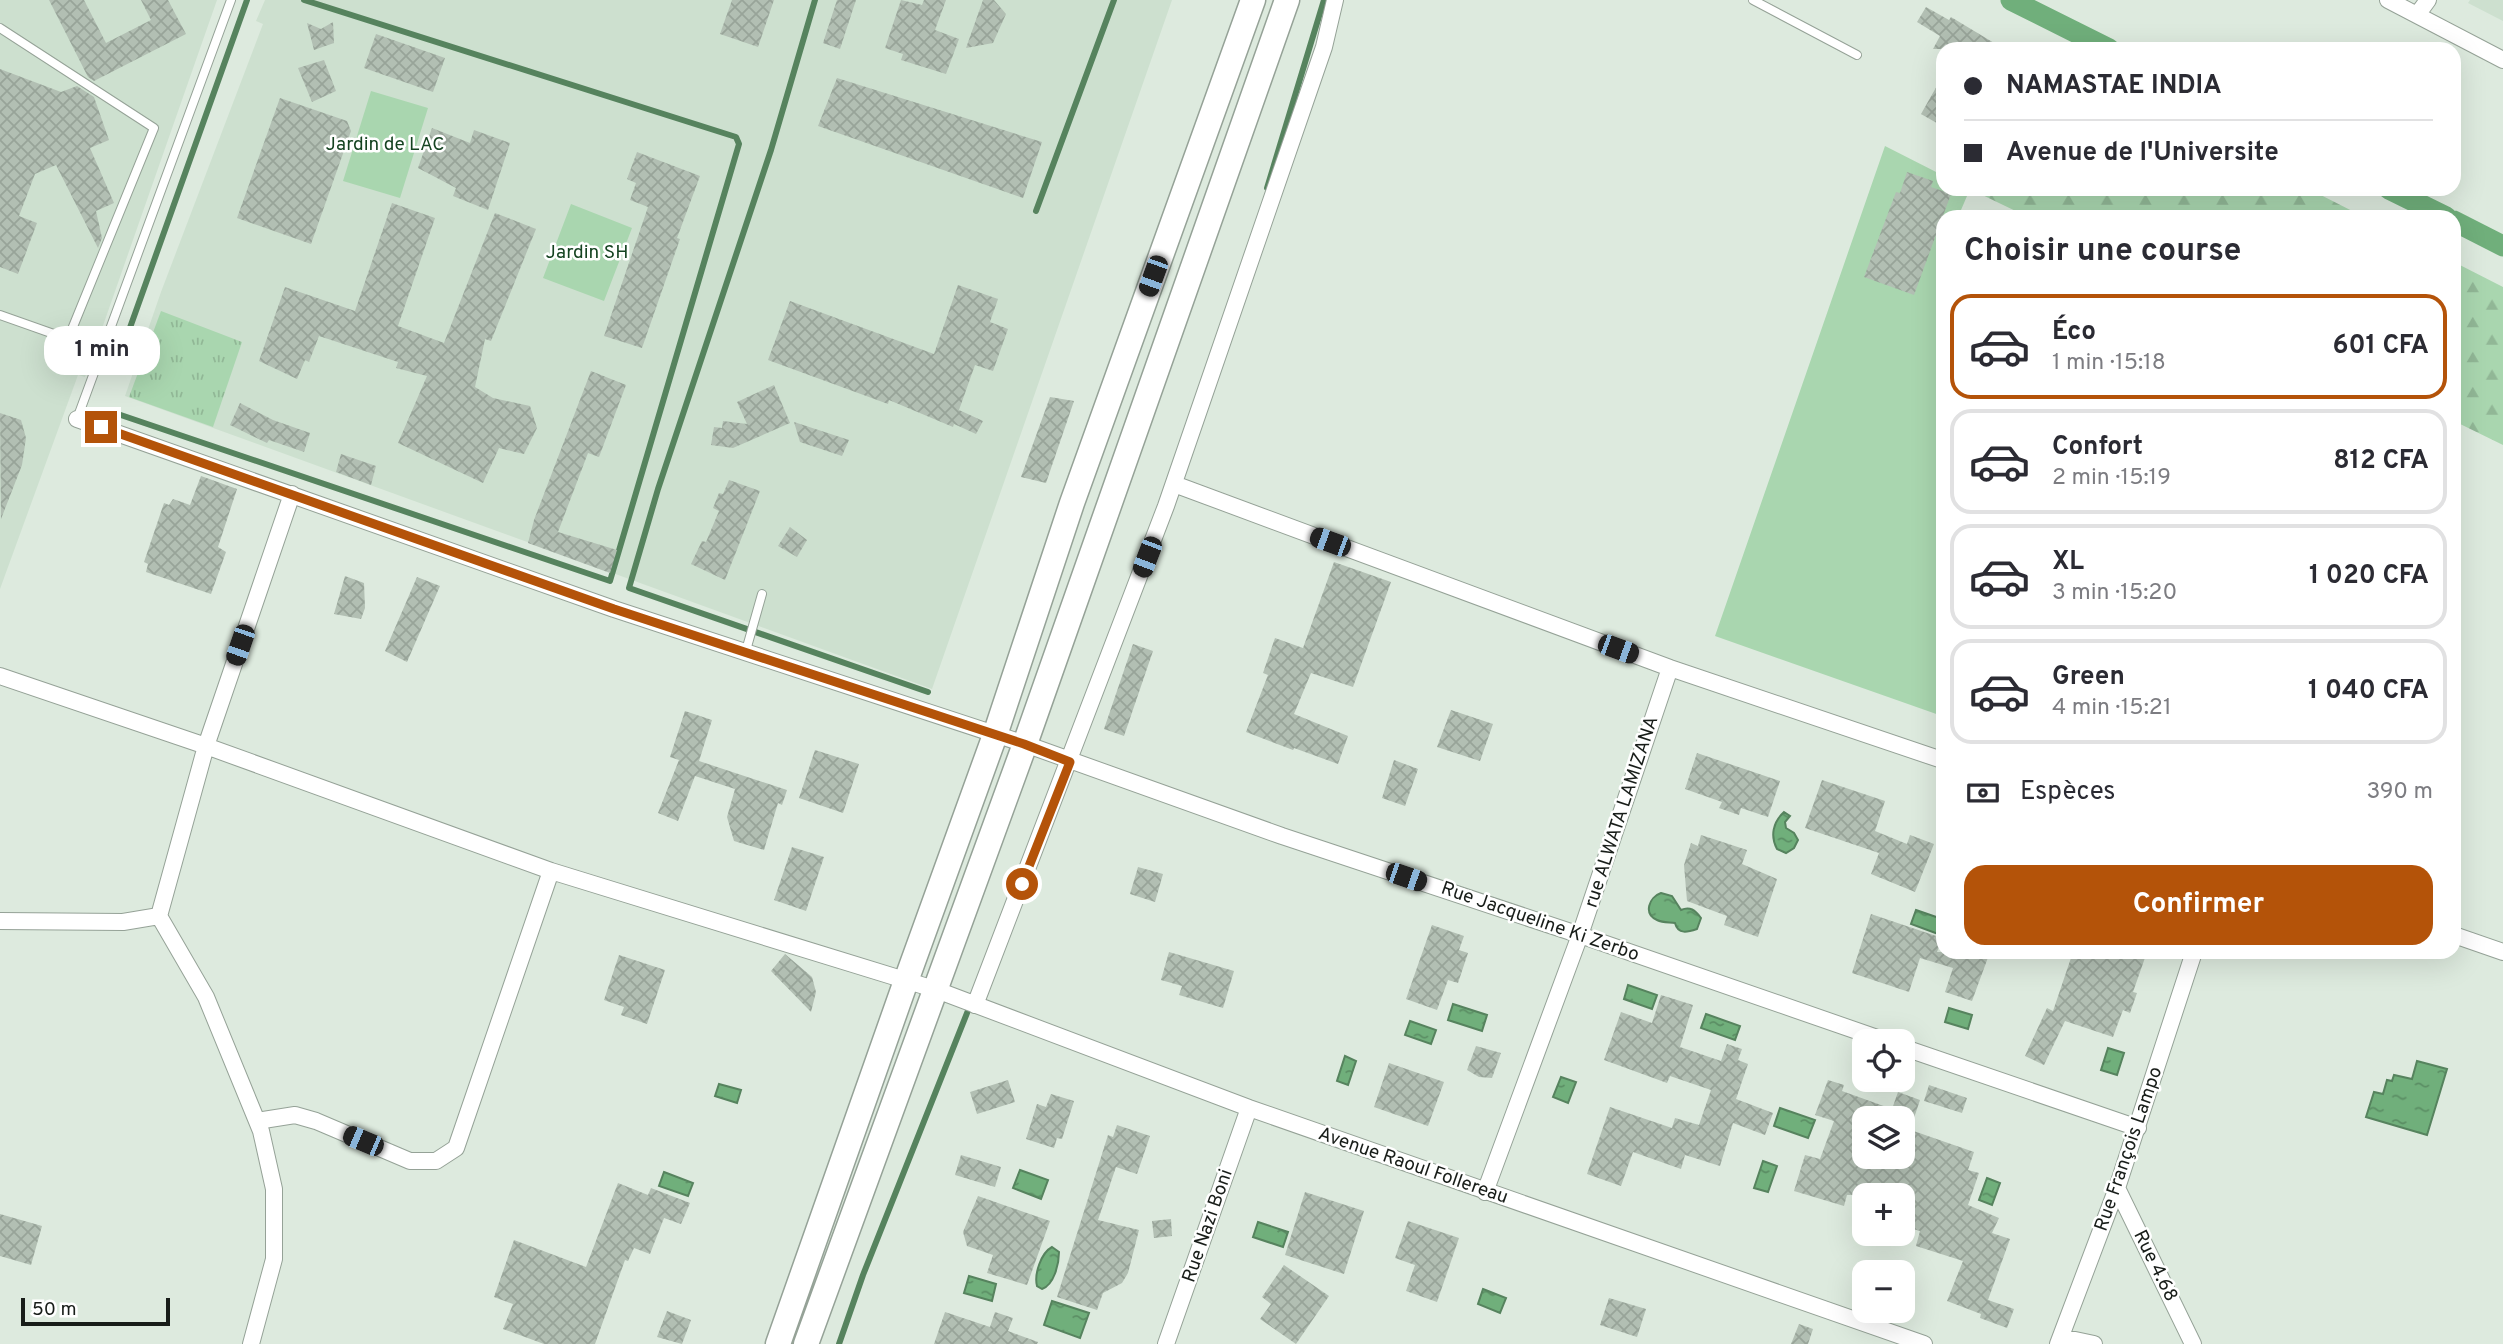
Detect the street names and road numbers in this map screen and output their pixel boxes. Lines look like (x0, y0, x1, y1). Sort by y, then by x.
street label: rue ALWATA LAMIZANA (1580, 713, 1664, 911)
street label: Rue Jacqueline Ki Zerbo (1438, 877, 1642, 967)
street label: Rue François Lampo (2090, 1064, 2168, 1234)
street label: Avenue Raoul Follereau (1315, 1122, 1511, 1210)
street label: Rue Nazi Boni (1177, 1166, 1239, 1286)
street label: Rue 4.68 (2127, 1226, 2183, 1306)

